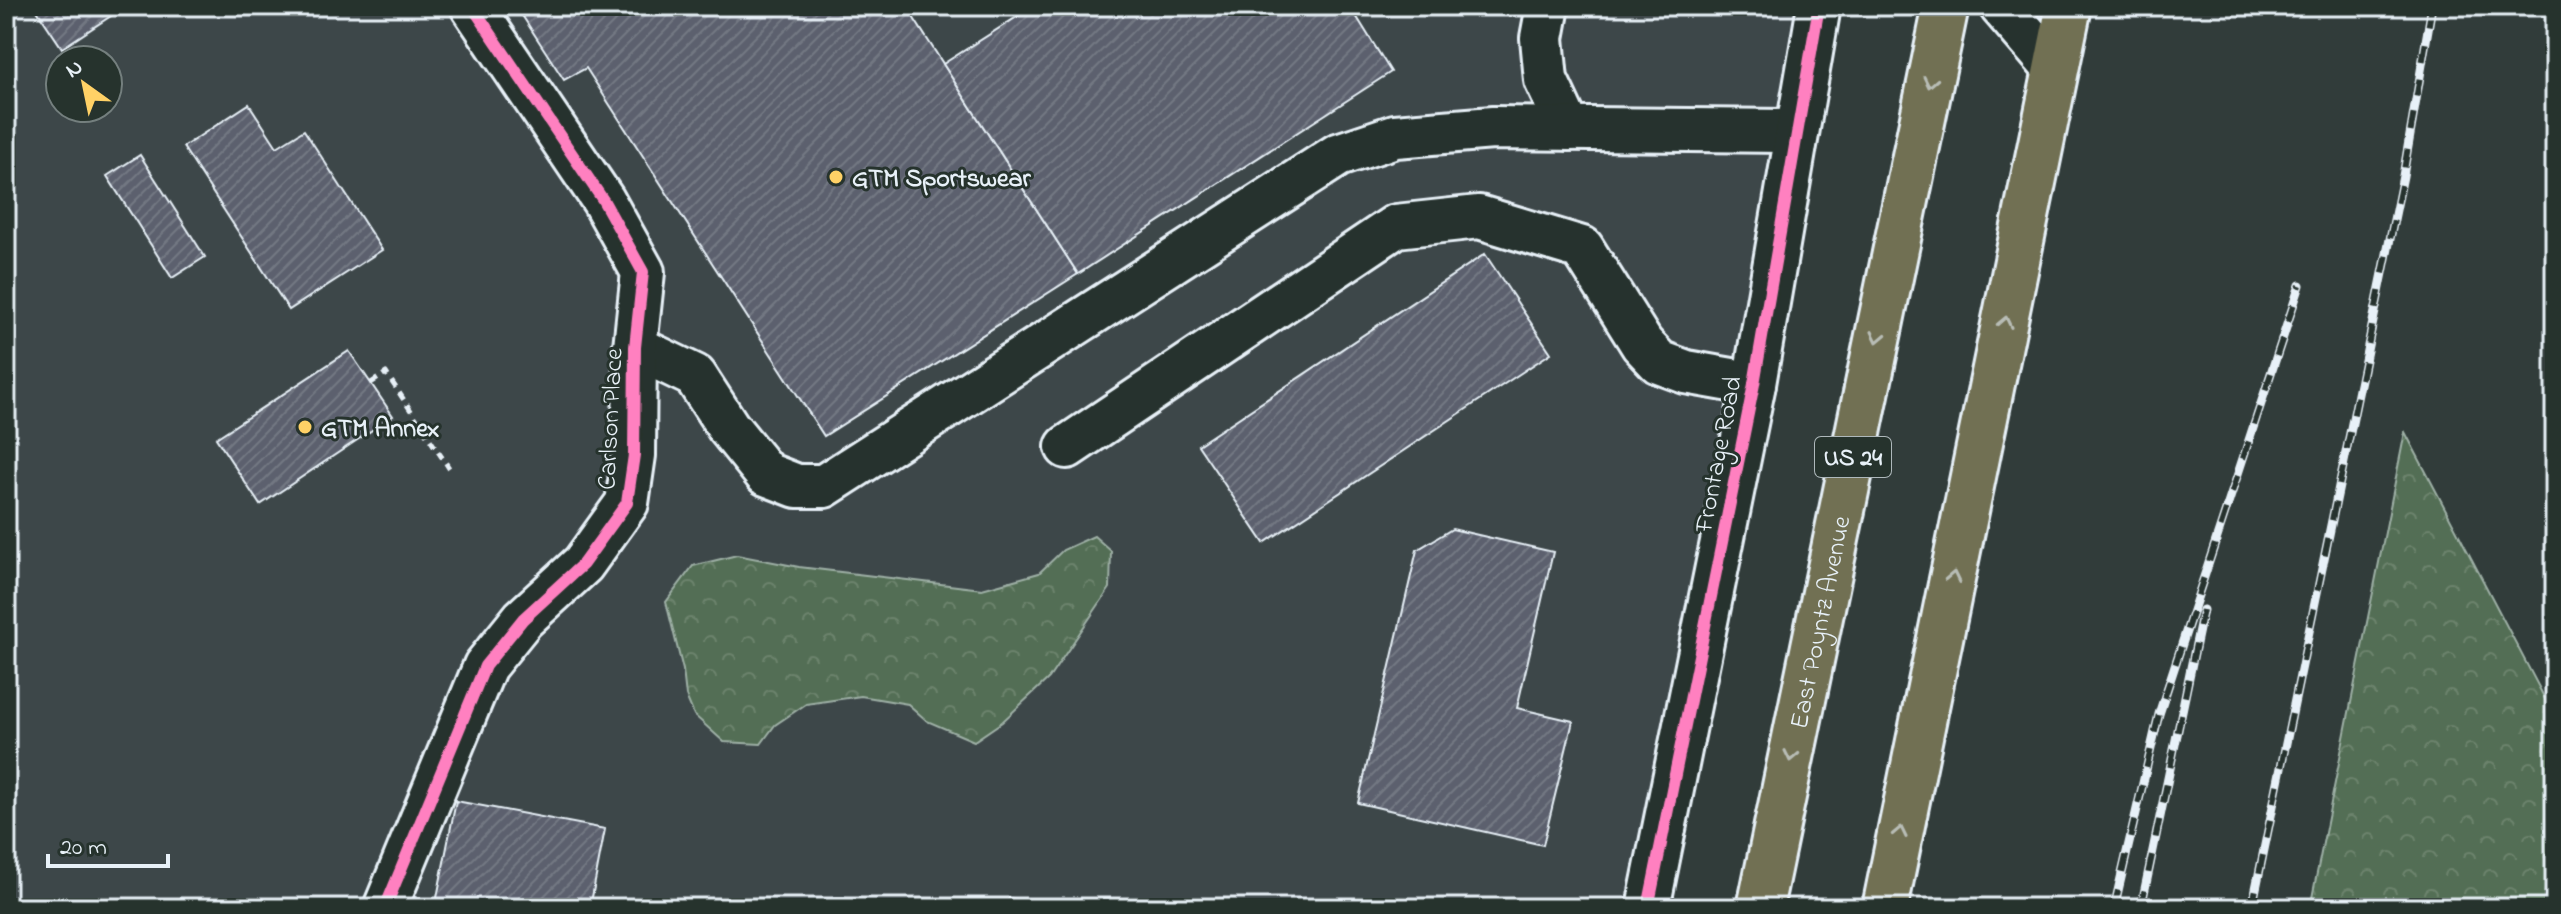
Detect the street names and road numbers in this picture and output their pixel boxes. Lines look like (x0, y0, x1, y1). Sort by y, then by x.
street label: Carlson Place (589, 347, 635, 491)
street label: Frontage Road (1686, 373, 1754, 537)
road number: US 24 (1815, 437, 1891, 477)
street label: East Poyntz Avenue (1781, 512, 1862, 733)

